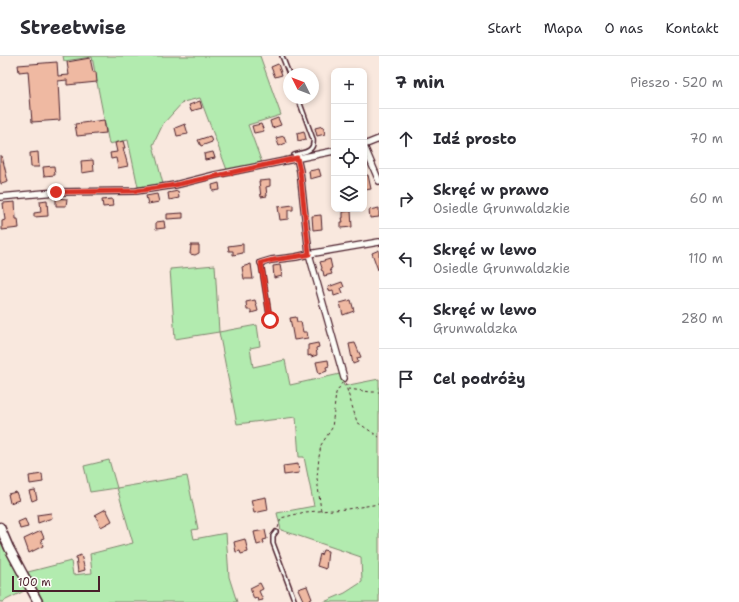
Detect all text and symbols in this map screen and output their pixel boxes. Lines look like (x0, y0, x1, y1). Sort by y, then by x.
text: Streetwise (20, 15, 126, 40)
text: Start (487, 19, 522, 37)
text: Mapa (544, 19, 582, 37)
text: O nas (604, 19, 643, 37)
text: Kontakt (665, 19, 719, 37)
north arrow (283, 68, 319, 104)
map controls (331, 68, 367, 212)
button: + (331, 68, 367, 104)
text: 7 min (395, 71, 445, 93)
text: Pieszo · 520 m (630, 74, 723, 91)
button: − (331, 104, 367, 140)
icon: ahead (395, 128, 417, 150)
text: Idź prosto (433, 129, 517, 149)
text: 70 m (689, 130, 723, 147)
button: locate (331, 140, 367, 176)
button: layers (331, 176, 367, 212)
text: Skręć w prawo (433, 180, 549, 200)
route end (47, 183, 65, 201)
icon: right (395, 188, 417, 210)
text: 60 m (690, 190, 723, 207)
text: Osiedle Grunwaldzkie (433, 200, 570, 217)
text: Skręć w lewo (433, 240, 537, 260)
icon: left (395, 248, 417, 270)
text: 110 m (688, 250, 723, 267)
text: Osiedle Grunwaldzkie (433, 260, 570, 277)
text: Skręć w lewo (433, 300, 537, 320)
icon: left (395, 308, 417, 330)
text: 280 m (681, 310, 723, 327)
route start (261, 311, 279, 329)
text: Grunwaldzka (433, 320, 517, 337)
icon: arrive (395, 368, 417, 390)
text: Cel podróży (433, 369, 525, 389)
scale bar (12, 574, 100, 593)
text: 100 m (18, 575, 51, 590)

